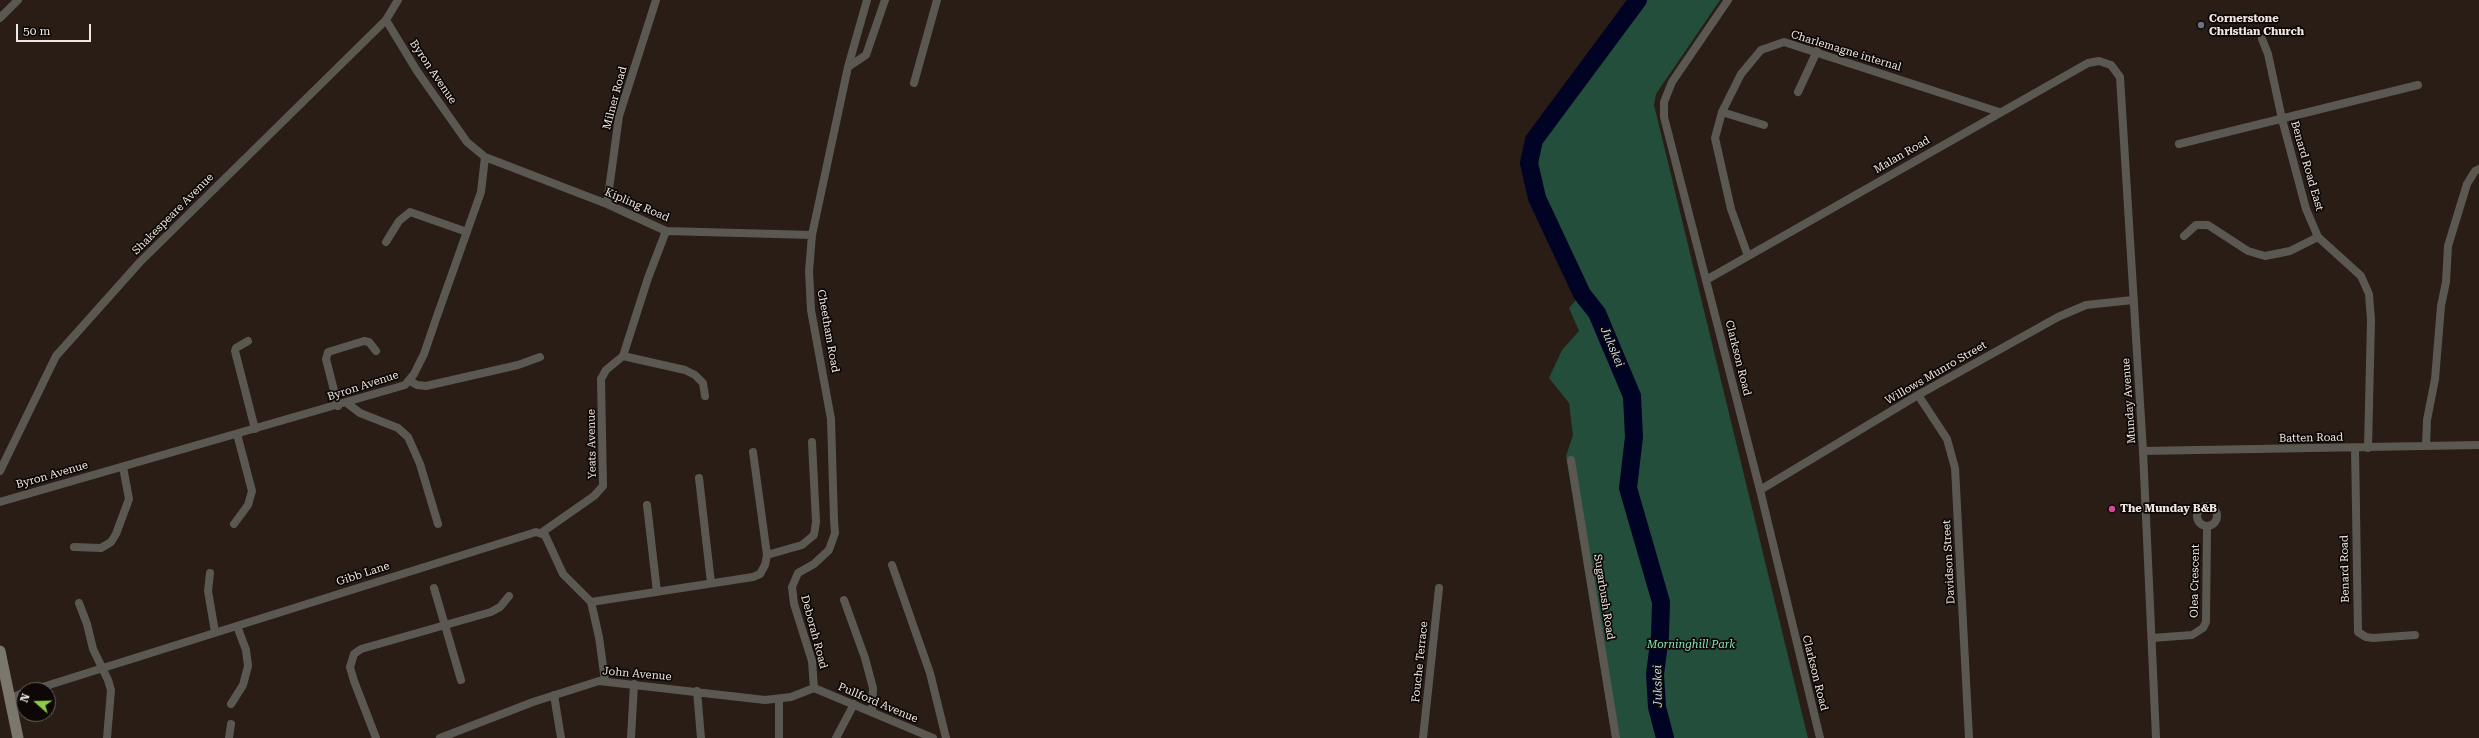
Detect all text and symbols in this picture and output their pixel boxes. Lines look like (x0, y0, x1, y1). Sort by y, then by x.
place label: Cornerstone Christian Church (2209, 12, 2304, 38)
scale bar (18, 16, 93, 42)
marker: Cornerstone Christian Church (2196, 20, 2206, 30)
text: 50 m (23, 24, 50, 38)
street label: Charlemagne internal (1789, 28, 1903, 74)
street label: Byron Avenue (407, 38, 459, 106)
street label: Milner Road (600, 65, 630, 131)
street label: Benard Road East (2288, 120, 2326, 212)
street label: Malan Road (1872, 134, 1932, 176)
street label: Shakespeare Avenue (130, 171, 216, 257)
street label: Kipling Road (603, 185, 671, 225)
street label: Cheetham Road (814, 288, 842, 374)
street label: Clarkson Road (1722, 319, 1754, 397)
water label: Jukskei (1597, 325, 1627, 369)
street label: Willows Munro Street (1883, 339, 1989, 407)
street label: Munday Avenue (2119, 358, 2139, 444)
street label: Byron Avenue (326, 368, 400, 404)
street label: Yeats Avenue (585, 409, 599, 479)
street label: Batten Road (2279, 431, 2343, 445)
street label: Byron Avenue (14, 458, 90, 492)
place label: The Munday B&B (2120, 502, 2217, 516)
marker: The Munday B&B (2107, 504, 2117, 514)
street label: Davidson Street (1940, 519, 1958, 605)
street label: Benard Road (2338, 535, 2352, 603)
street label: Olea Crescent (2188, 544, 2202, 618)
street label: Sugarbush Road (1591, 553, 1617, 641)
street label: Gibb Lane (335, 559, 391, 589)
street label: Deborah Road (798, 594, 830, 670)
street label: Fouche Terrace (1409, 621, 1431, 703)
street label: Clarkson Road (1799, 634, 1831, 712)
park label: Morninghill Park (1647, 638, 1735, 652)
street label: John Avenue (602, 664, 672, 684)
water label: Jukskei (1650, 665, 1666, 707)
street label: Pullford Avenue (836, 680, 920, 726)
north arrow (16, 682, 56, 722)
text: N (18, 692, 33, 704)

